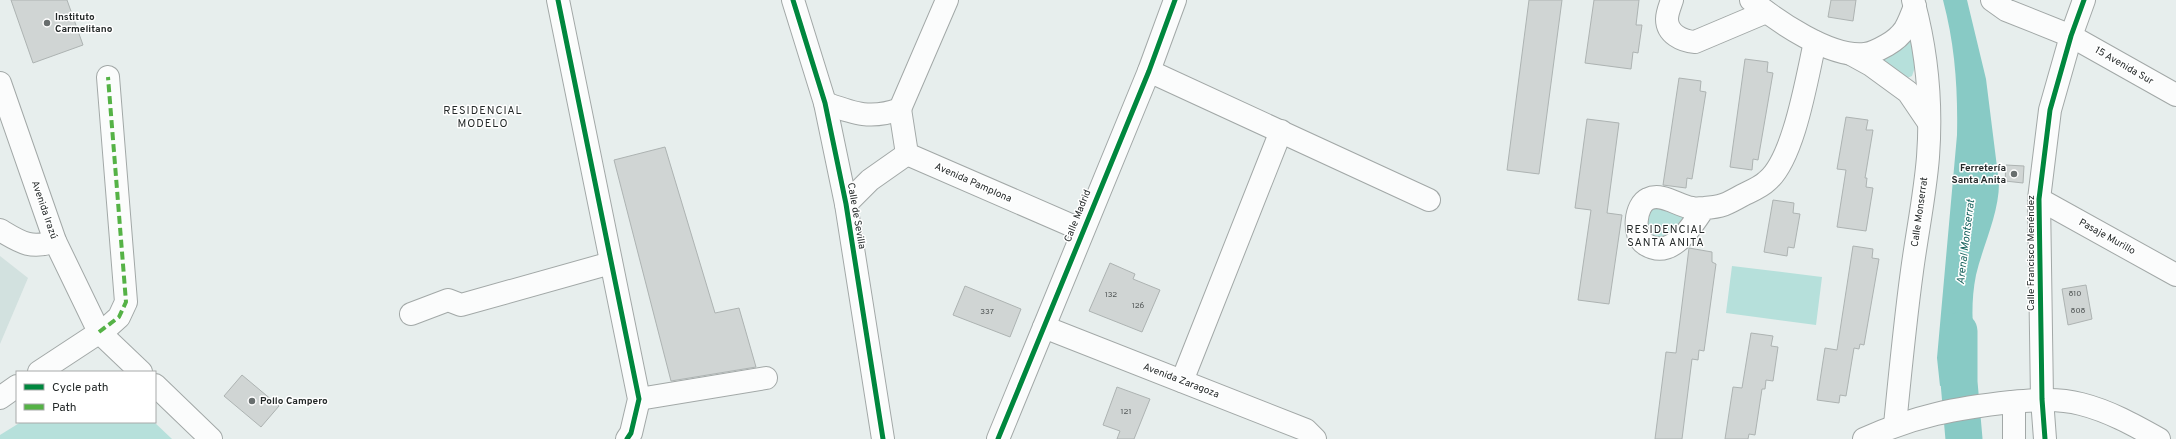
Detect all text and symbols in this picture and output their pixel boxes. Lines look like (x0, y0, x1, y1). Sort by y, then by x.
place label: Instituto Carmelitano (55, 11, 113, 36)
marker: Instituto Carmelitano (42, 18, 52, 28)
street label: 15 Avenida Sur (2092, 44, 2156, 88)
district label: RESIDENCIAL MODELO (443, 104, 523, 131)
street label: Avenida Pamplona (932, 160, 1014, 206)
place label: Ferretería Santa Anita (1952, 162, 2006, 187)
marker: Ferretería Santa Anita (2009, 169, 2019, 179)
street label: Calle Monserrat (1909, 176, 1931, 248)
street label: Avenida Irazú (28, 179, 60, 241)
street label: Calle de Sevilla (844, 182, 868, 250)
street label: Calle Madrid (1062, 188, 1094, 244)
street label: Calle Francisco Menéndez (2025, 195, 2038, 311)
water label: Arenal Montserrat (1954, 198, 1978, 285)
street label: Pasaje Murillo (2076, 216, 2138, 258)
district label: RESIDENCIAL SANTA ANITA (1626, 223, 1706, 250)
house number: 810 (2069, 289, 2082, 299)
house number: 132 (1105, 290, 1117, 300)
house number: 126 (1132, 301, 1145, 311)
house number: 808 (2071, 306, 2086, 316)
house number: 337 (980, 307, 994, 317)
street label: Avenida Zaragoza (1141, 360, 1221, 402)
legend (16, 371, 156, 423)
text: Cycle path (52, 380, 109, 396)
place label: Pollo Campero (260, 395, 328, 408)
marker: Pollo Campero (247, 396, 257, 406)
text: Path (52, 400, 77, 416)
house number: 121 (1121, 407, 1131, 417)

